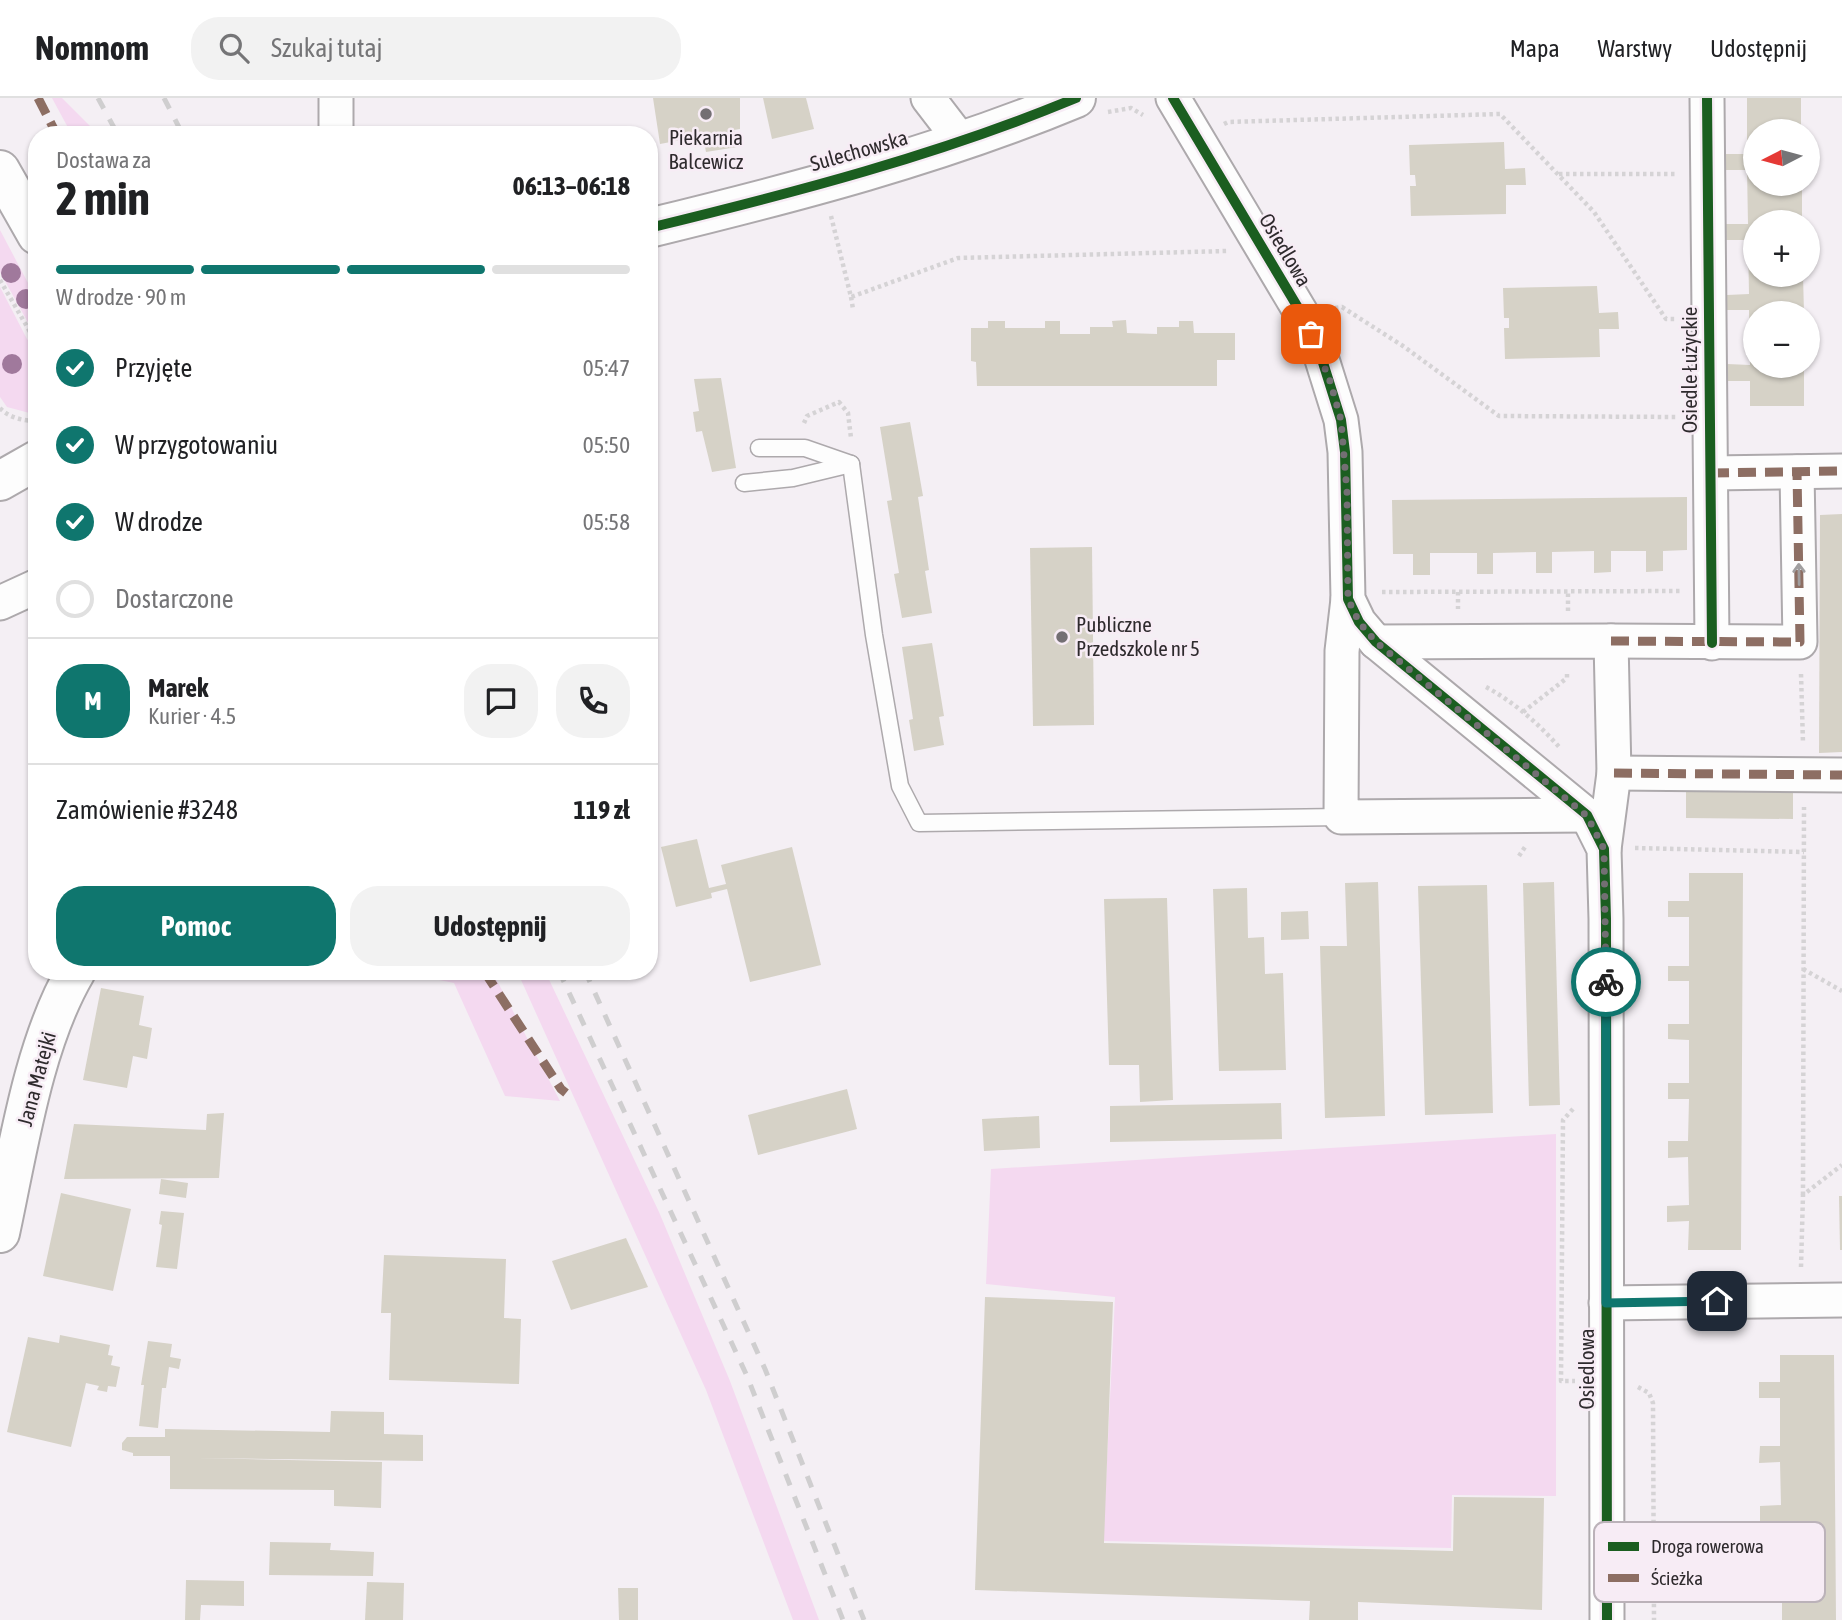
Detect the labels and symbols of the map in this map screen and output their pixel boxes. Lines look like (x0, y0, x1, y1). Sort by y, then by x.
marker: Piekarnia Balcewicz (698, 106, 714, 122)
north arrow (1743, 119, 1820, 196)
place label: Piekarnia Balcewicz (669, 125, 744, 173)
street label: Sulechowska (807, 125, 910, 175)
street label: Osiedlowa (1255, 209, 1317, 290)
pin (1281, 304, 1341, 364)
street label: Osiedle Łużyckie (1677, 307, 1701, 433)
one-way arrow (1792, 563, 1805, 586)
place label: Publiczne Przedszkole nr 5 (1076, 612, 1200, 660)
marker: Publiczne Przedszkole nr 5 (1054, 629, 1070, 645)
courier (1571, 947, 1641, 1017)
street label: Jana Matejki (12, 1029, 60, 1129)
pin (1687, 1271, 1747, 1331)
street label: Osiedlowa (1574, 1329, 1598, 1410)
legend (1594, 1522, 1825, 1602)
text: Droga rowerowa (1651, 1535, 1764, 1557)
text: Ścieżka (1651, 1567, 1703, 1589)

